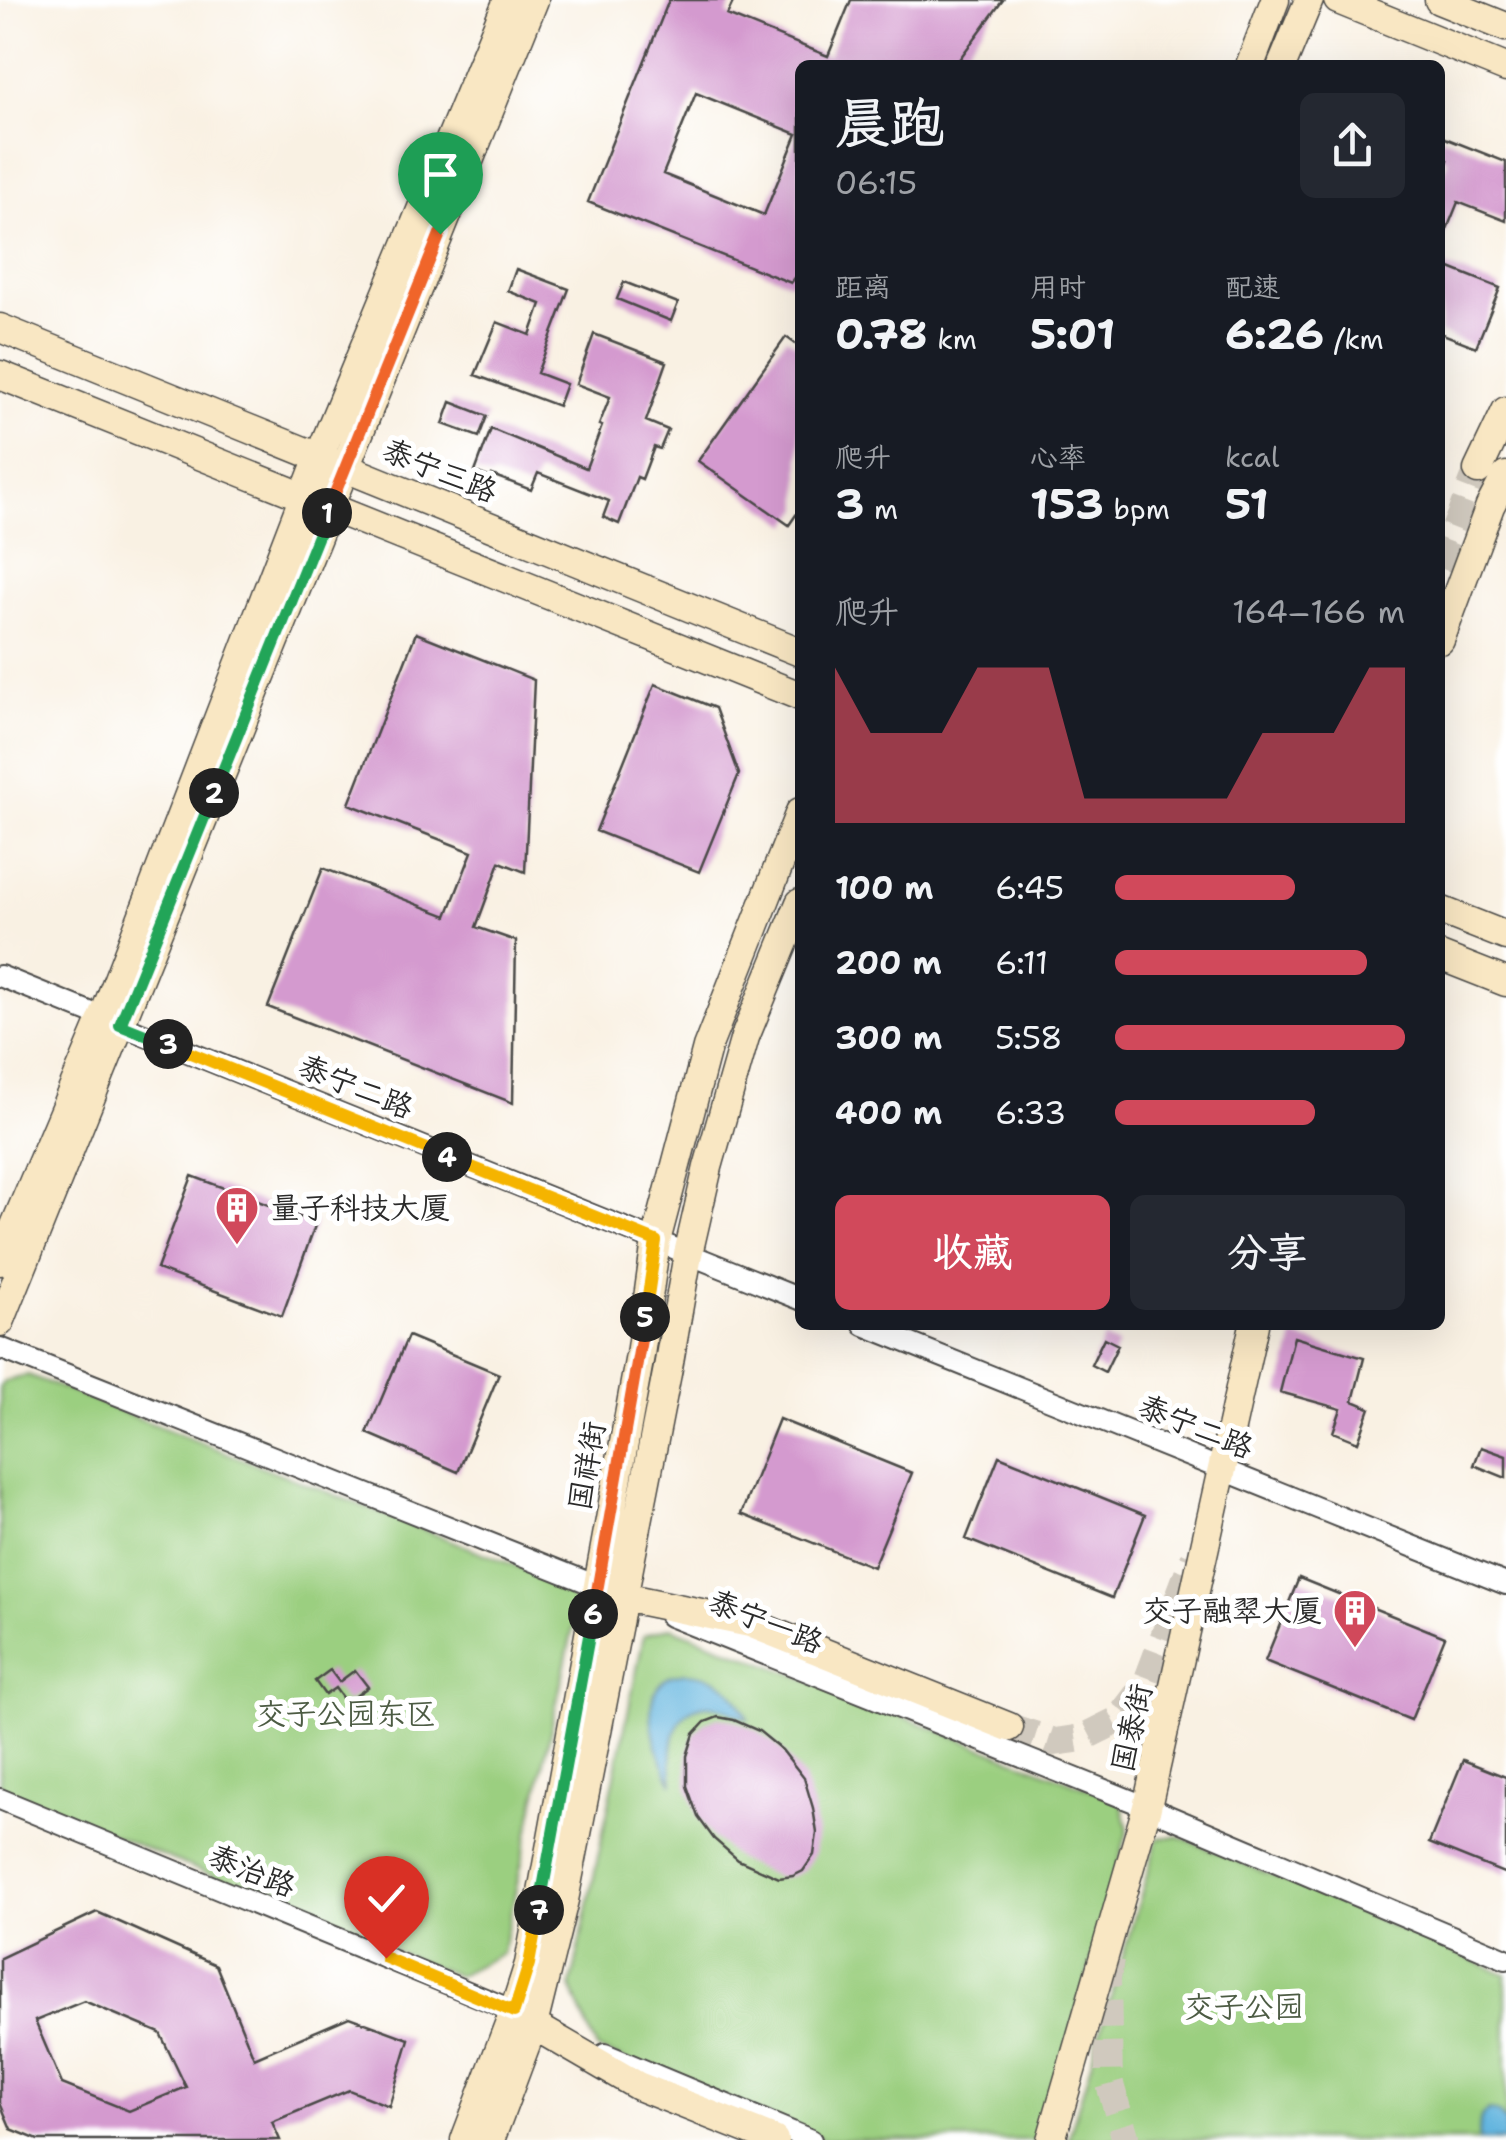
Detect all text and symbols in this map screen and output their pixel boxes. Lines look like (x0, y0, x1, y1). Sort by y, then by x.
text: 晨跑 (835, 86, 945, 160)
button: share (1300, 93, 1405, 198)
pin (398, 132, 483, 235)
icon: arrive (413, 147, 468, 202)
text: 06:15 (835, 161, 917, 204)
text: 距离 (835, 268, 891, 306)
text: 用时 (1030, 268, 1086, 306)
text: 配速 (1225, 268, 1281, 306)
text: 0.78 (835, 306, 928, 362)
text: 5:01 (1030, 306, 1115, 362)
text: 6:26 (1225, 306, 1324, 362)
text: km (928, 320, 977, 358)
text: /km (1324, 320, 1384, 358)
street label: 泰宁三路 (377, 429, 503, 512)
text: 爬升 (835, 438, 891, 476)
text: 心率 (1030, 438, 1086, 476)
text: kcal (1225, 438, 1279, 476)
text: 3 (835, 476, 864, 532)
text: 153 (1030, 476, 1104, 532)
text: 51 (1225, 476, 1269, 532)
pin: 1 (302, 488, 352, 538)
text: m (864, 490, 898, 528)
text: bpm (1104, 490, 1170, 528)
text: 1 (321, 494, 333, 532)
text: 爬升 (835, 590, 899, 633)
text: 164–166 m (1232, 590, 1405, 633)
pin: 2 (189, 768, 239, 818)
text: 2 (204, 774, 224, 812)
text: 100 m (835, 866, 934, 909)
text: 6:45 (995, 866, 1064, 909)
text: 200 m (835, 941, 942, 984)
text: 6:11 (995, 941, 1048, 984)
text: 300 m (835, 1016, 942, 1059)
text: 5:58 (995, 1016, 1063, 1059)
pin: 3 (143, 1019, 193, 1069)
text: 3 (158, 1025, 178, 1063)
street label: 泰宁二路 (293, 1045, 419, 1128)
text: 400 m (835, 1091, 942, 1134)
text: 6:33 (995, 1091, 1066, 1134)
pin: 4 (422, 1132, 472, 1182)
text: 4 (437, 1138, 457, 1176)
building icon: 量子科技大厦 (214, 1185, 260, 1246)
place label: 量子科技大厦 (270, 1187, 450, 1228)
button: 收藏 (835, 1195, 1110, 1310)
button: 分享 (1130, 1195, 1405, 1310)
pin: 5 (620, 1292, 670, 1342)
text: 5 (636, 1298, 654, 1336)
street label: 泰宁二路 (1133, 1385, 1259, 1468)
street label: 国祥街 (559, 1418, 615, 1514)
street label: 泰宁一路 (703, 1580, 829, 1663)
building icon: 交子融翠大厦 (1332, 1588, 1378, 1649)
pin: 6 (568, 1589, 618, 1639)
place label: 交子融翠大厦 (1142, 1590, 1322, 1631)
text: 6 (583, 1595, 603, 1633)
street label: 国泰街 (1101, 1679, 1162, 1776)
park label: 交子公园东区 (256, 1693, 436, 1734)
street label: 泰治路 (203, 1835, 302, 1906)
pin (344, 1856, 429, 1959)
icon: check (359, 1871, 414, 1926)
pin: 7 (514, 1885, 564, 1935)
text: 7 (529, 1891, 549, 1929)
park label: 交子公园 (1184, 1986, 1304, 2027)

